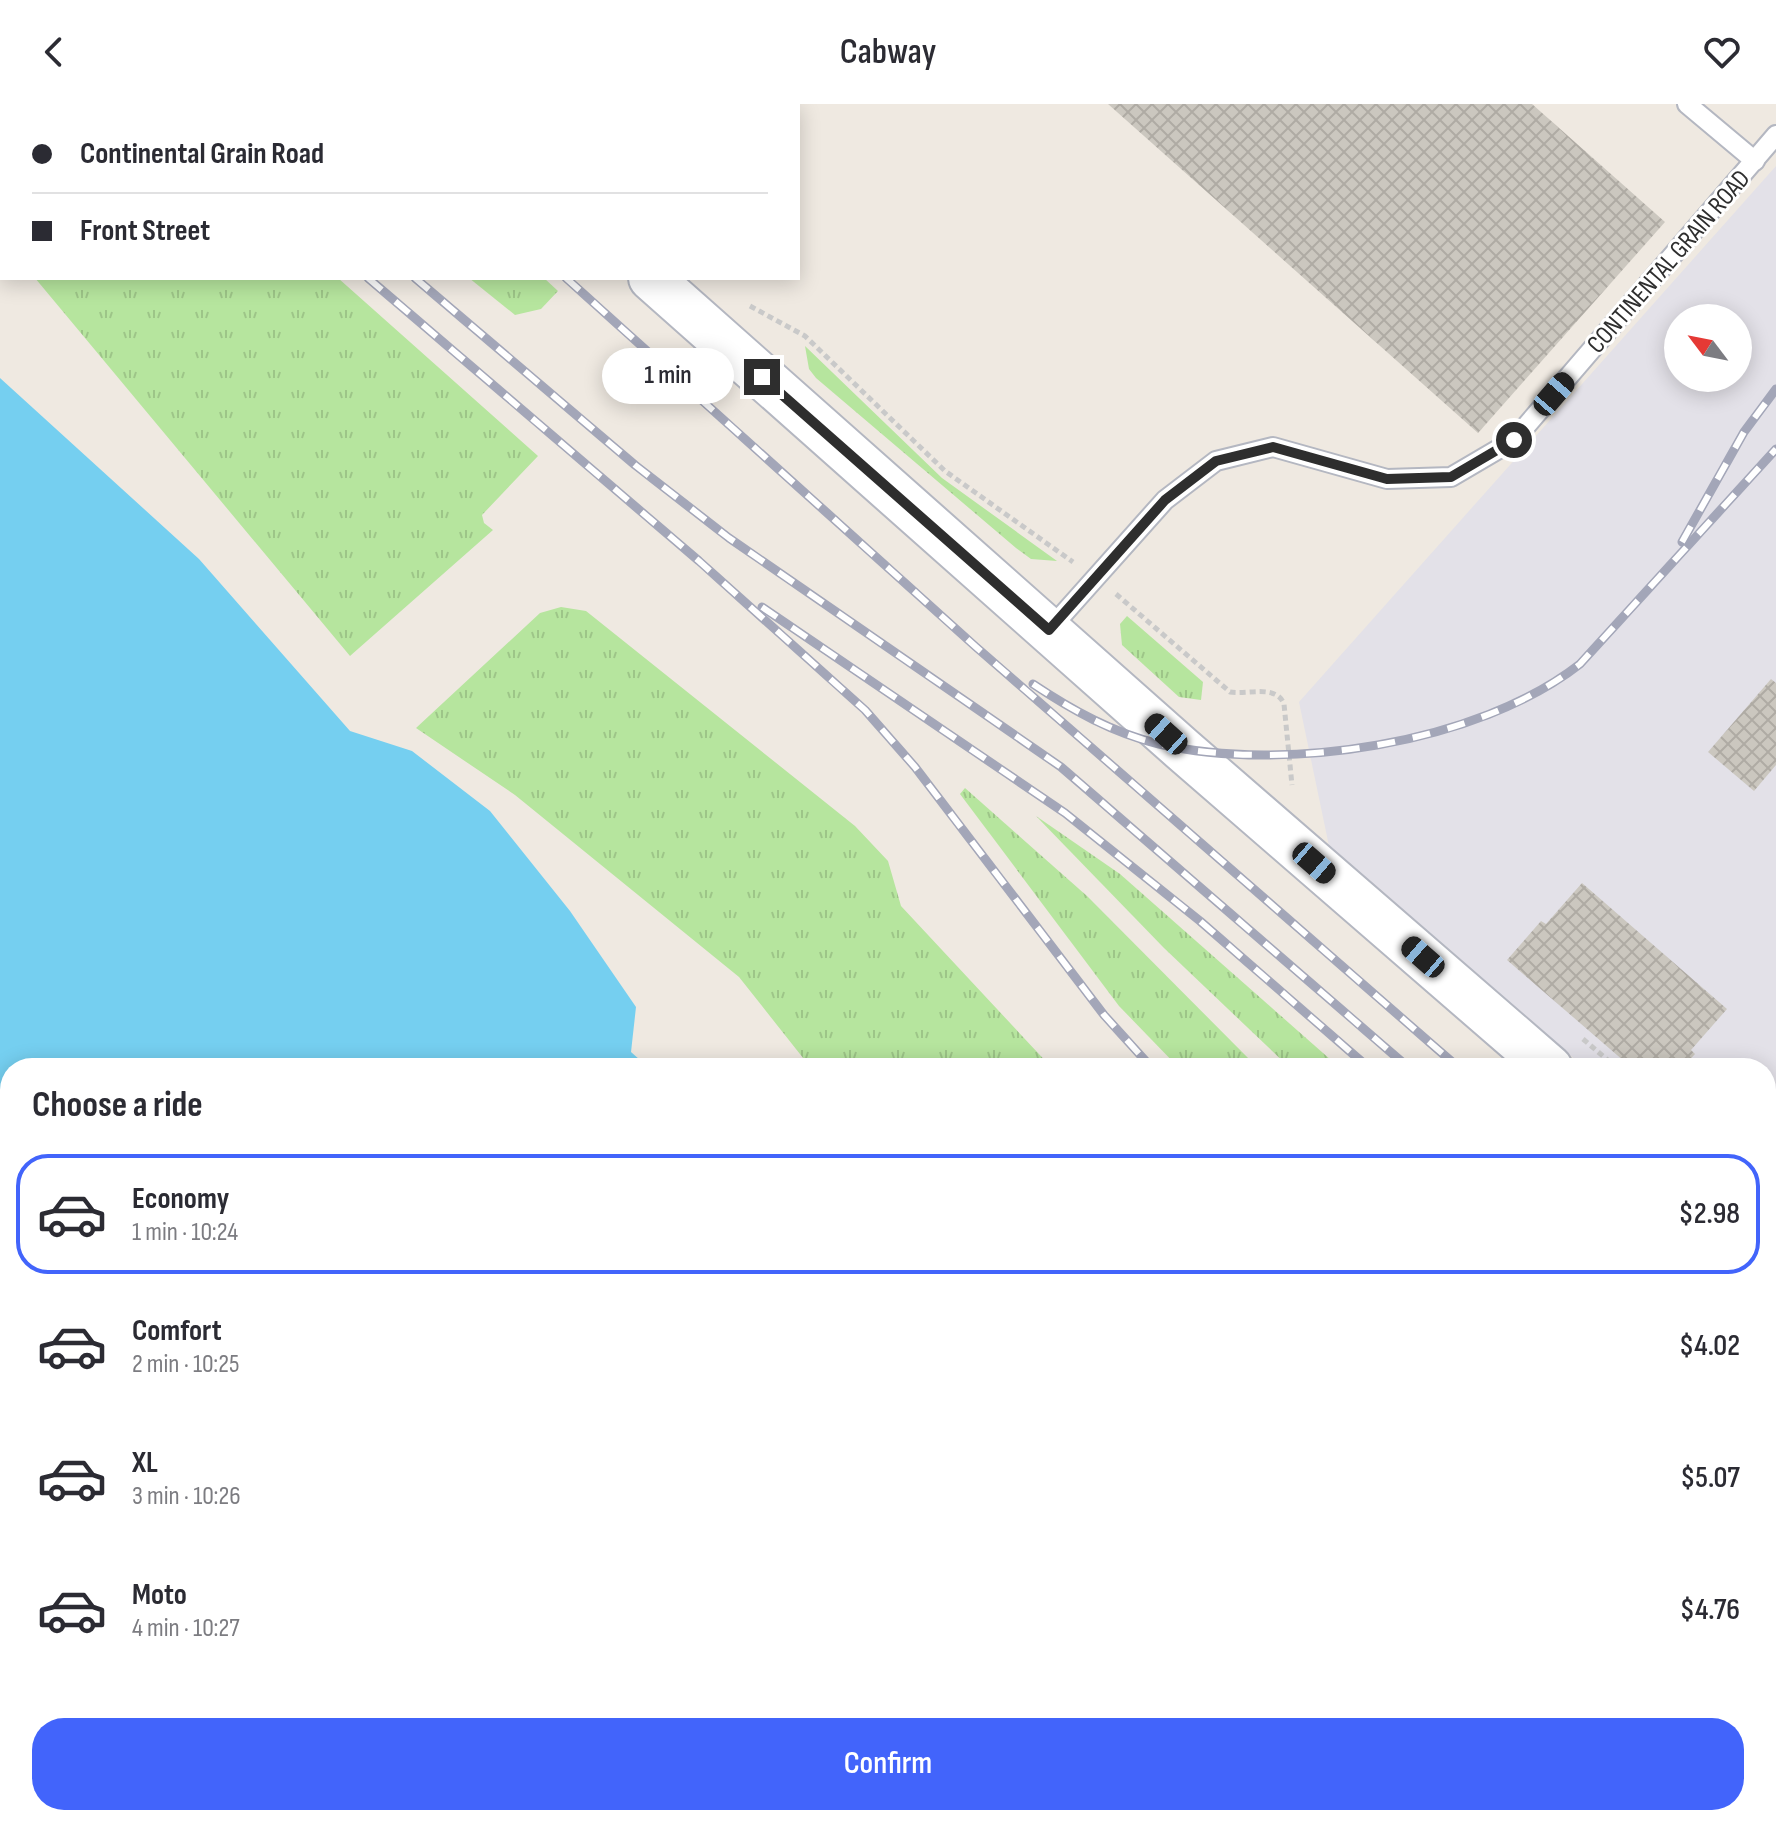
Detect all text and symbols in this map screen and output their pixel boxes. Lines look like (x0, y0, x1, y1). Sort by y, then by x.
icon: back (32, 30, 76, 74)
icon: heart (1700, 30, 1744, 74)
text: Cabway (840, 31, 936, 74)
text: Continental Grain Road (80, 136, 324, 172)
street label: CONTINENTAL GRAIN ROAD (1581, 164, 1757, 360)
text: Front Street (80, 213, 210, 249)
north arrow (1664, 304, 1752, 392)
map controls (1664, 304, 1752, 392)
callout: 1 min (602, 349, 734, 405)
route end (744, 359, 780, 395)
text: 1 min (644, 360, 692, 391)
car (1529, 368, 1579, 420)
route start (1496, 422, 1532, 458)
car (1140, 709, 1192, 759)
car (1288, 838, 1340, 888)
car (1397, 932, 1449, 982)
text: Choose a ride (32, 1084, 203, 1127)
icon: car (36, 1178, 108, 1250)
text: Economy (132, 1181, 229, 1217)
text: $2.98 (1679, 1196, 1740, 1232)
text: 1 min · 10:24 (132, 1217, 238, 1248)
icon: car (36, 1310, 108, 1382)
text: Comfort (132, 1313, 222, 1349)
text: $4.02 (1679, 1328, 1740, 1364)
text: 2 min · 10:25 (132, 1349, 239, 1380)
icon: car (36, 1442, 108, 1514)
text: XL (132, 1445, 158, 1481)
text: $5.07 (1680, 1460, 1740, 1496)
text: 3 min · 10:26 (132, 1481, 241, 1512)
icon: car (36, 1574, 108, 1646)
text: Moto (132, 1577, 187, 1613)
text: $4.76 (1680, 1592, 1740, 1628)
text: 4 min · 10:27 (132, 1613, 240, 1644)
button: Confirm (32, 1718, 1744, 1810)

